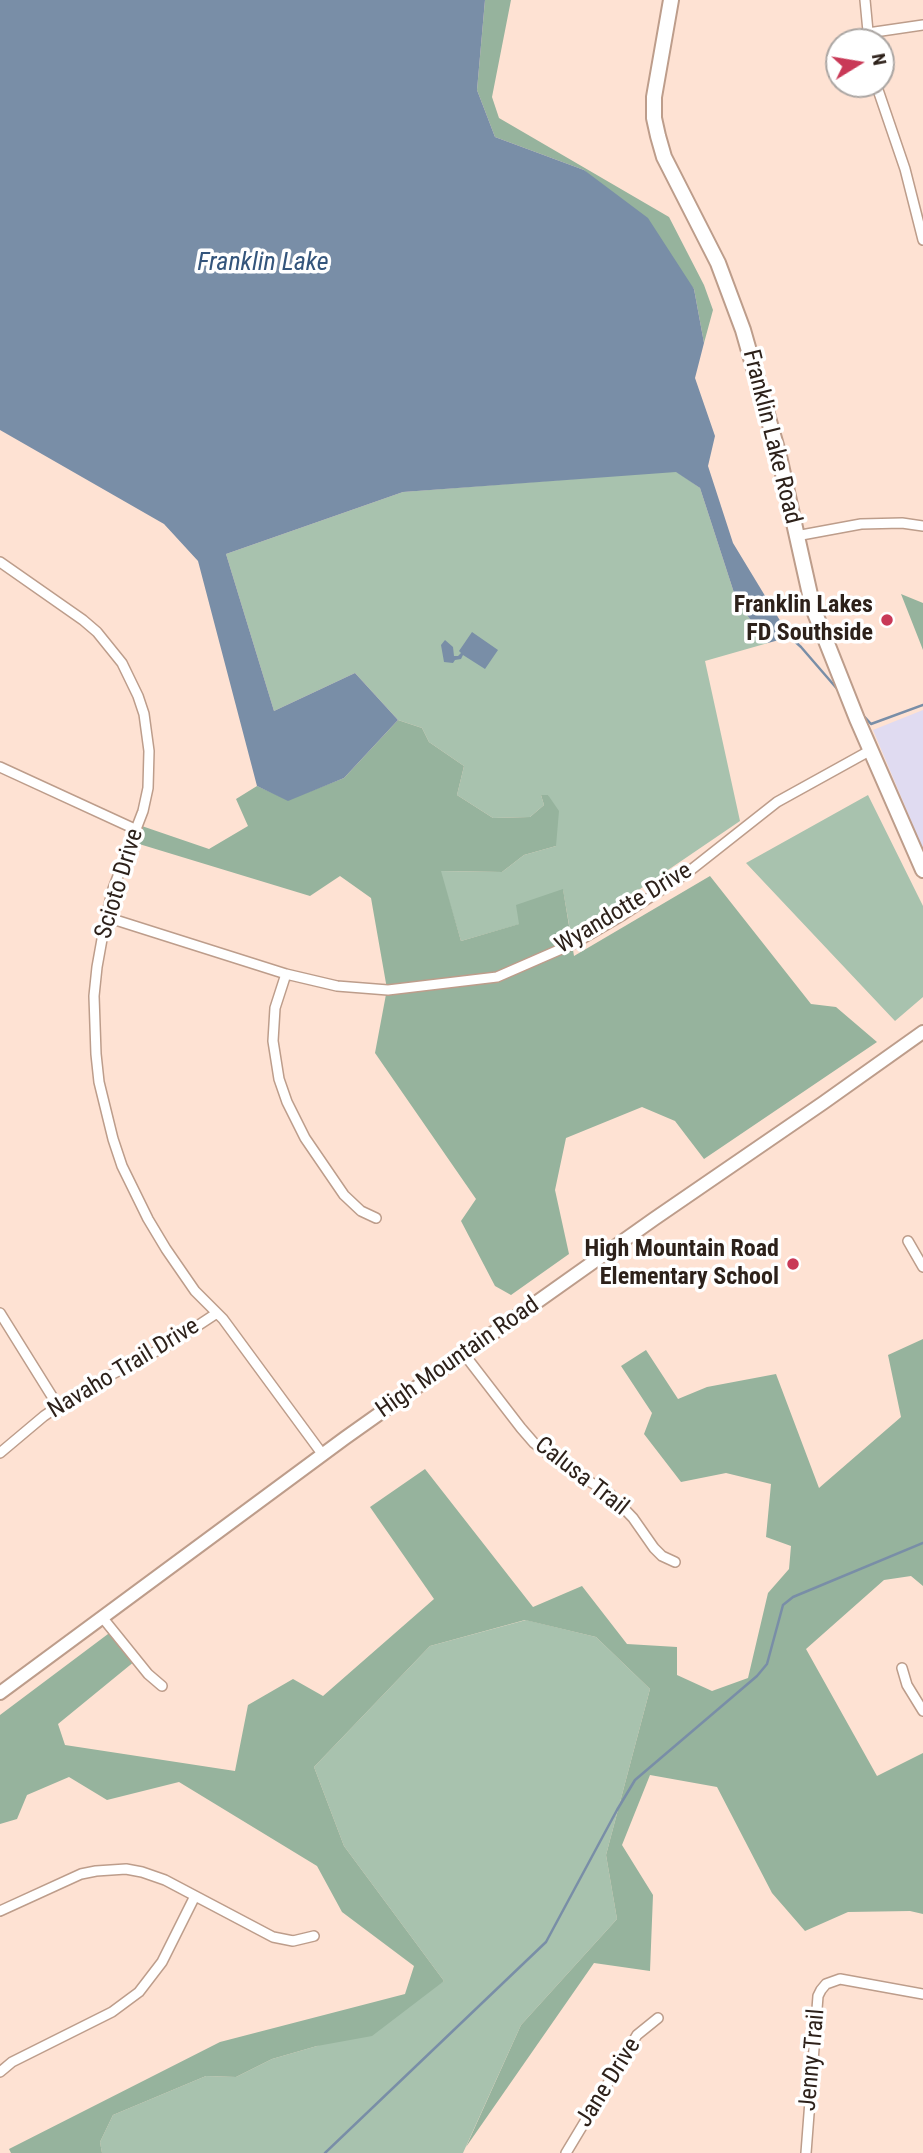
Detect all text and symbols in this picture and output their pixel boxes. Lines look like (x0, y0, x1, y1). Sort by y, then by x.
north arrow (825, 28, 895, 98)
text: N (867, 51, 892, 67)
water label: Franklin Lake (197, 247, 329, 279)
street label: Franklin Lake Road (735, 347, 807, 527)
place label: Franklin Lakes FD Southside (734, 592, 873, 648)
marker: Franklin Lakes FD Southside (879, 612, 895, 628)
street label: Scioto Drive (90, 826, 150, 942)
street label: Wyandotte Drive (551, 857, 697, 961)
place label: High Mountain Road Elementary School (585, 1236, 779, 1292)
marker: High Mountain Road Elementary School (785, 1256, 801, 1272)
street label: High Mountain Road (371, 1291, 545, 1425)
street label: Navaho Trail Drive (43, 1313, 205, 1425)
street label: Calusa Trail (528, 1431, 634, 1523)
street label: Jenny Trail (794, 2008, 832, 2112)
street label: Jane Drive (570, 2033, 648, 2133)

